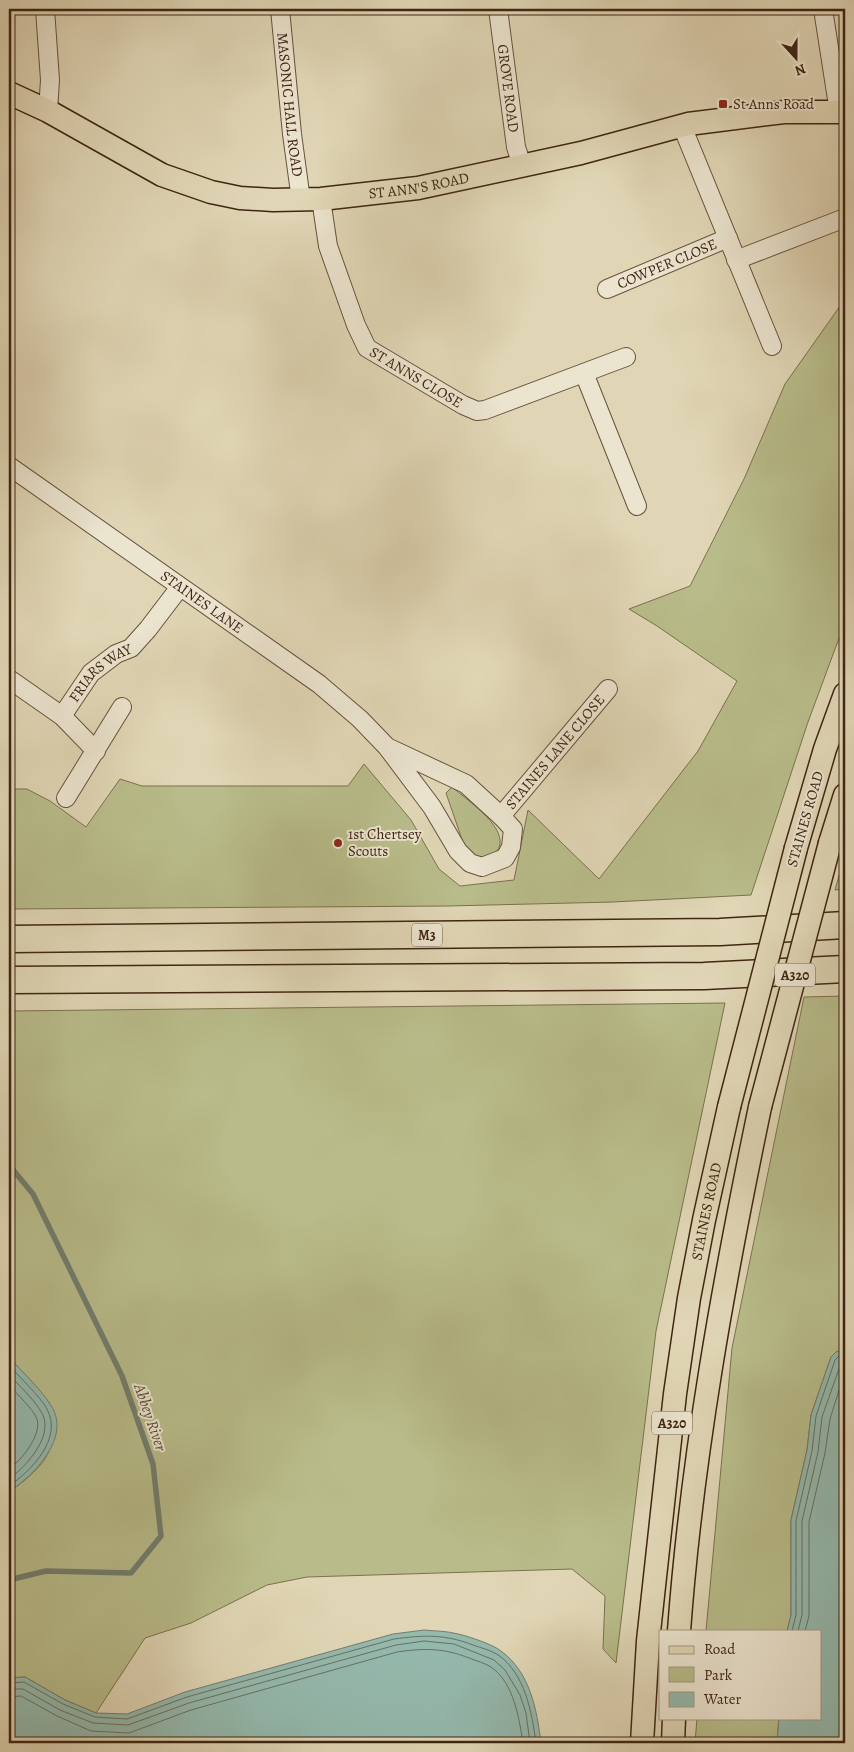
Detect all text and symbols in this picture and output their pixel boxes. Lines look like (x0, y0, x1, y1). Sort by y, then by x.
street label: MASONIC HALL ROAD (272, 32, 308, 178)
north arrow (772, 32, 822, 82)
street label: GROVE ROAD (493, 43, 524, 134)
text: N (792, 59, 809, 80)
place label: St Anns Road (733, 94, 815, 114)
marker: St Anns Road (717, 98, 729, 110)
street label: ST ANN'S ROAD (368, 167, 471, 204)
street label: COWPER CLOSE (614, 234, 720, 294)
street label: ST ANNS CLOSE (366, 342, 466, 413)
street label: STAINES LANE (157, 566, 247, 638)
street label: FRIARS WAY (64, 638, 135, 706)
street label: STAINES LANE CLOSE (501, 690, 609, 813)
street label: STAINES ROAD (782, 769, 828, 869)
place label: 1st Chertsey Scouts (348, 824, 422, 861)
marker: 1st Chertsey Scouts (332, 837, 344, 849)
road number: M3 (412, 924, 442, 946)
road number: A320 (775, 964, 815, 986)
street label: STAINES ROAD (687, 1161, 726, 1262)
water label: Abbey River (128, 1380, 172, 1454)
road number: A320 (652, 1412, 692, 1435)
legend (659, 1630, 822, 1720)
text: Road (704, 1639, 736, 1659)
text: Park (704, 1665, 733, 1685)
text: Water (703, 1689, 741, 1709)

